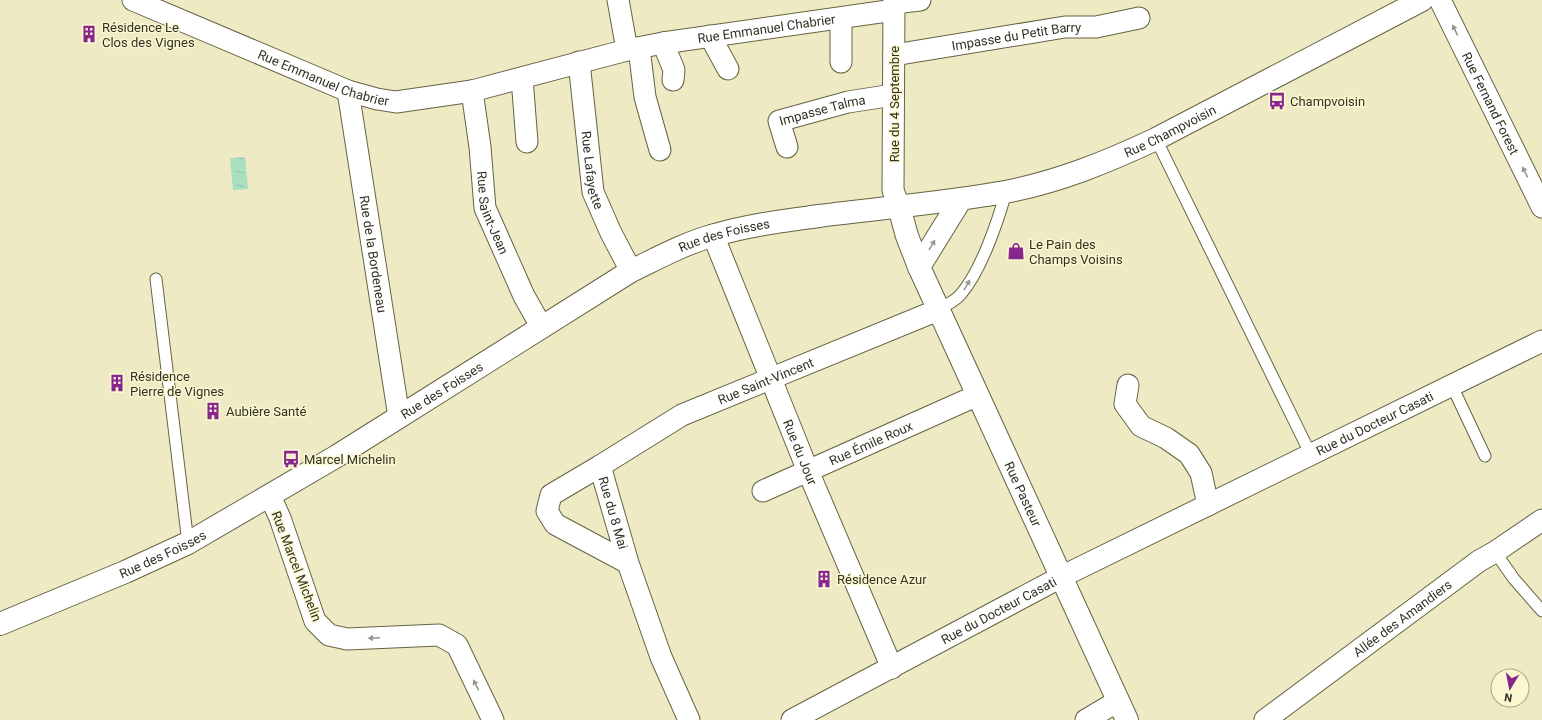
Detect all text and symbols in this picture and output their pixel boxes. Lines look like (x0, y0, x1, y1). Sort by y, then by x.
street label: Rue Emmanuel Chabrier (696, 11, 837, 46)
place label: Résidence Le Clos des Vignes (102, 20, 195, 50)
street label: Impasse du Petit Barry (951, 20, 1081, 53)
building icon: Résidence Le Clos des Vignes (79, 24, 99, 44)
one-way arrow (1452, 24, 1458, 36)
street label: Rue du 4 Septembre (887, 46, 902, 162)
street label: Rue Emmanuel Chabrier (255, 47, 391, 109)
street label: Rue Fernand Forest (1459, 50, 1522, 157)
bus stop icon: Champvoisin (1267, 91, 1287, 111)
street label: Impasse Talma (778, 92, 866, 129)
place label: Champvoisin (1290, 94, 1365, 109)
street label: Rue Champvoisin (1122, 102, 1218, 161)
street label: Rue Lafayette (578, 130, 607, 212)
one-way arrow (1522, 166, 1528, 178)
street label: Rue Saint-Jean (474, 170, 511, 257)
street label: Rue de la Bordeneau (356, 194, 390, 314)
street label: Rue des Foisses (676, 216, 771, 255)
place label: Le Pain des Champs Voisins (1029, 237, 1123, 267)
one-way arrow (929, 239, 936, 251)
shop icon: Le Pain des Champs Voisins (1006, 241, 1026, 261)
one-way arrow (963, 279, 970, 291)
street label: Rue Saint-Vincent (716, 355, 816, 407)
street label: Rue des Foisses (398, 359, 486, 422)
place label: Résidence Pierre de Vignes (130, 369, 224, 399)
building icon: Résidence Pierre de Vignes (107, 373, 127, 393)
street label: Rue du Docteur Casati (1314, 389, 1436, 459)
building icon: Aubière Santé (203, 401, 223, 421)
place label: Aubière Santé (226, 404, 307, 419)
street label: Rue du Jour (780, 417, 820, 488)
street label: Rue Émile Roux (827, 418, 915, 468)
bus stop icon: Marcel Michelin (281, 449, 301, 469)
place label: Marcel Michelin (304, 452, 396, 467)
street label: Rue Pasteur (1001, 459, 1044, 530)
street label: Rue du 8 Mai (595, 475, 631, 551)
street label: Rue Marcel Michelin (269, 509, 324, 623)
street label: Rue des Foisses (117, 527, 209, 582)
building icon: Résidence Azur (814, 569, 834, 589)
place label: Résidence Azur (837, 572, 927, 587)
street label: Rue du Docteur Casati (939, 574, 1059, 647)
street label: Allée des Amandiers (1350, 577, 1455, 660)
one-way arrow (368, 634, 380, 641)
north arrow (1490, 668, 1530, 708)
one-way arrow (473, 679, 479, 691)
text: N (1503, 690, 1513, 704)

